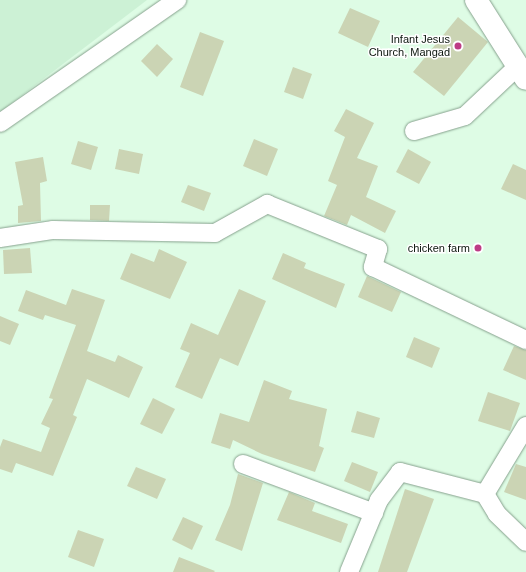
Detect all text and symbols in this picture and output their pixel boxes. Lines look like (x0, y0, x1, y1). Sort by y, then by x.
place label: Infant Jesus Church, Mangad (369, 33, 450, 59)
marker: Infant Jesus Church, Mangad (453, 41, 463, 51)
place label: chicken farm (408, 241, 470, 255)
marker: chicken farm (473, 243, 483, 253)

